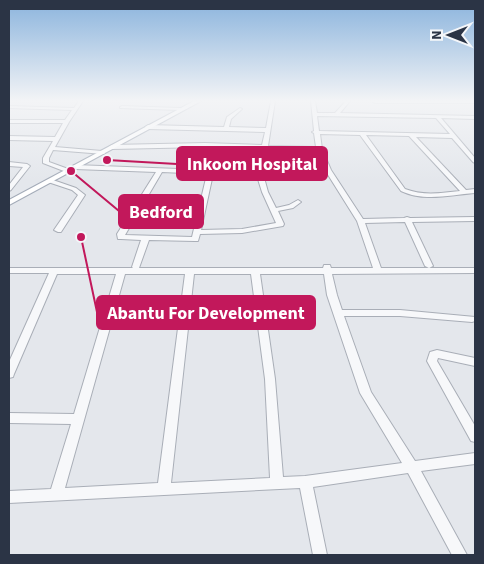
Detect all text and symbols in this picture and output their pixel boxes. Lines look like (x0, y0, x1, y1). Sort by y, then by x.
north arrow (424, 10, 474, 60)
text: N (427, 30, 447, 40)
callout: Inkoom Hospital (177, 147, 327, 180)
text: Inkoom Hospital (187, 152, 317, 177)
callout: Bedford (119, 195, 203, 228)
text: Bedford (129, 200, 193, 225)
callout: Abantu For Development (97, 296, 315, 329)
text: Abantu For Development (106, 301, 305, 326)

